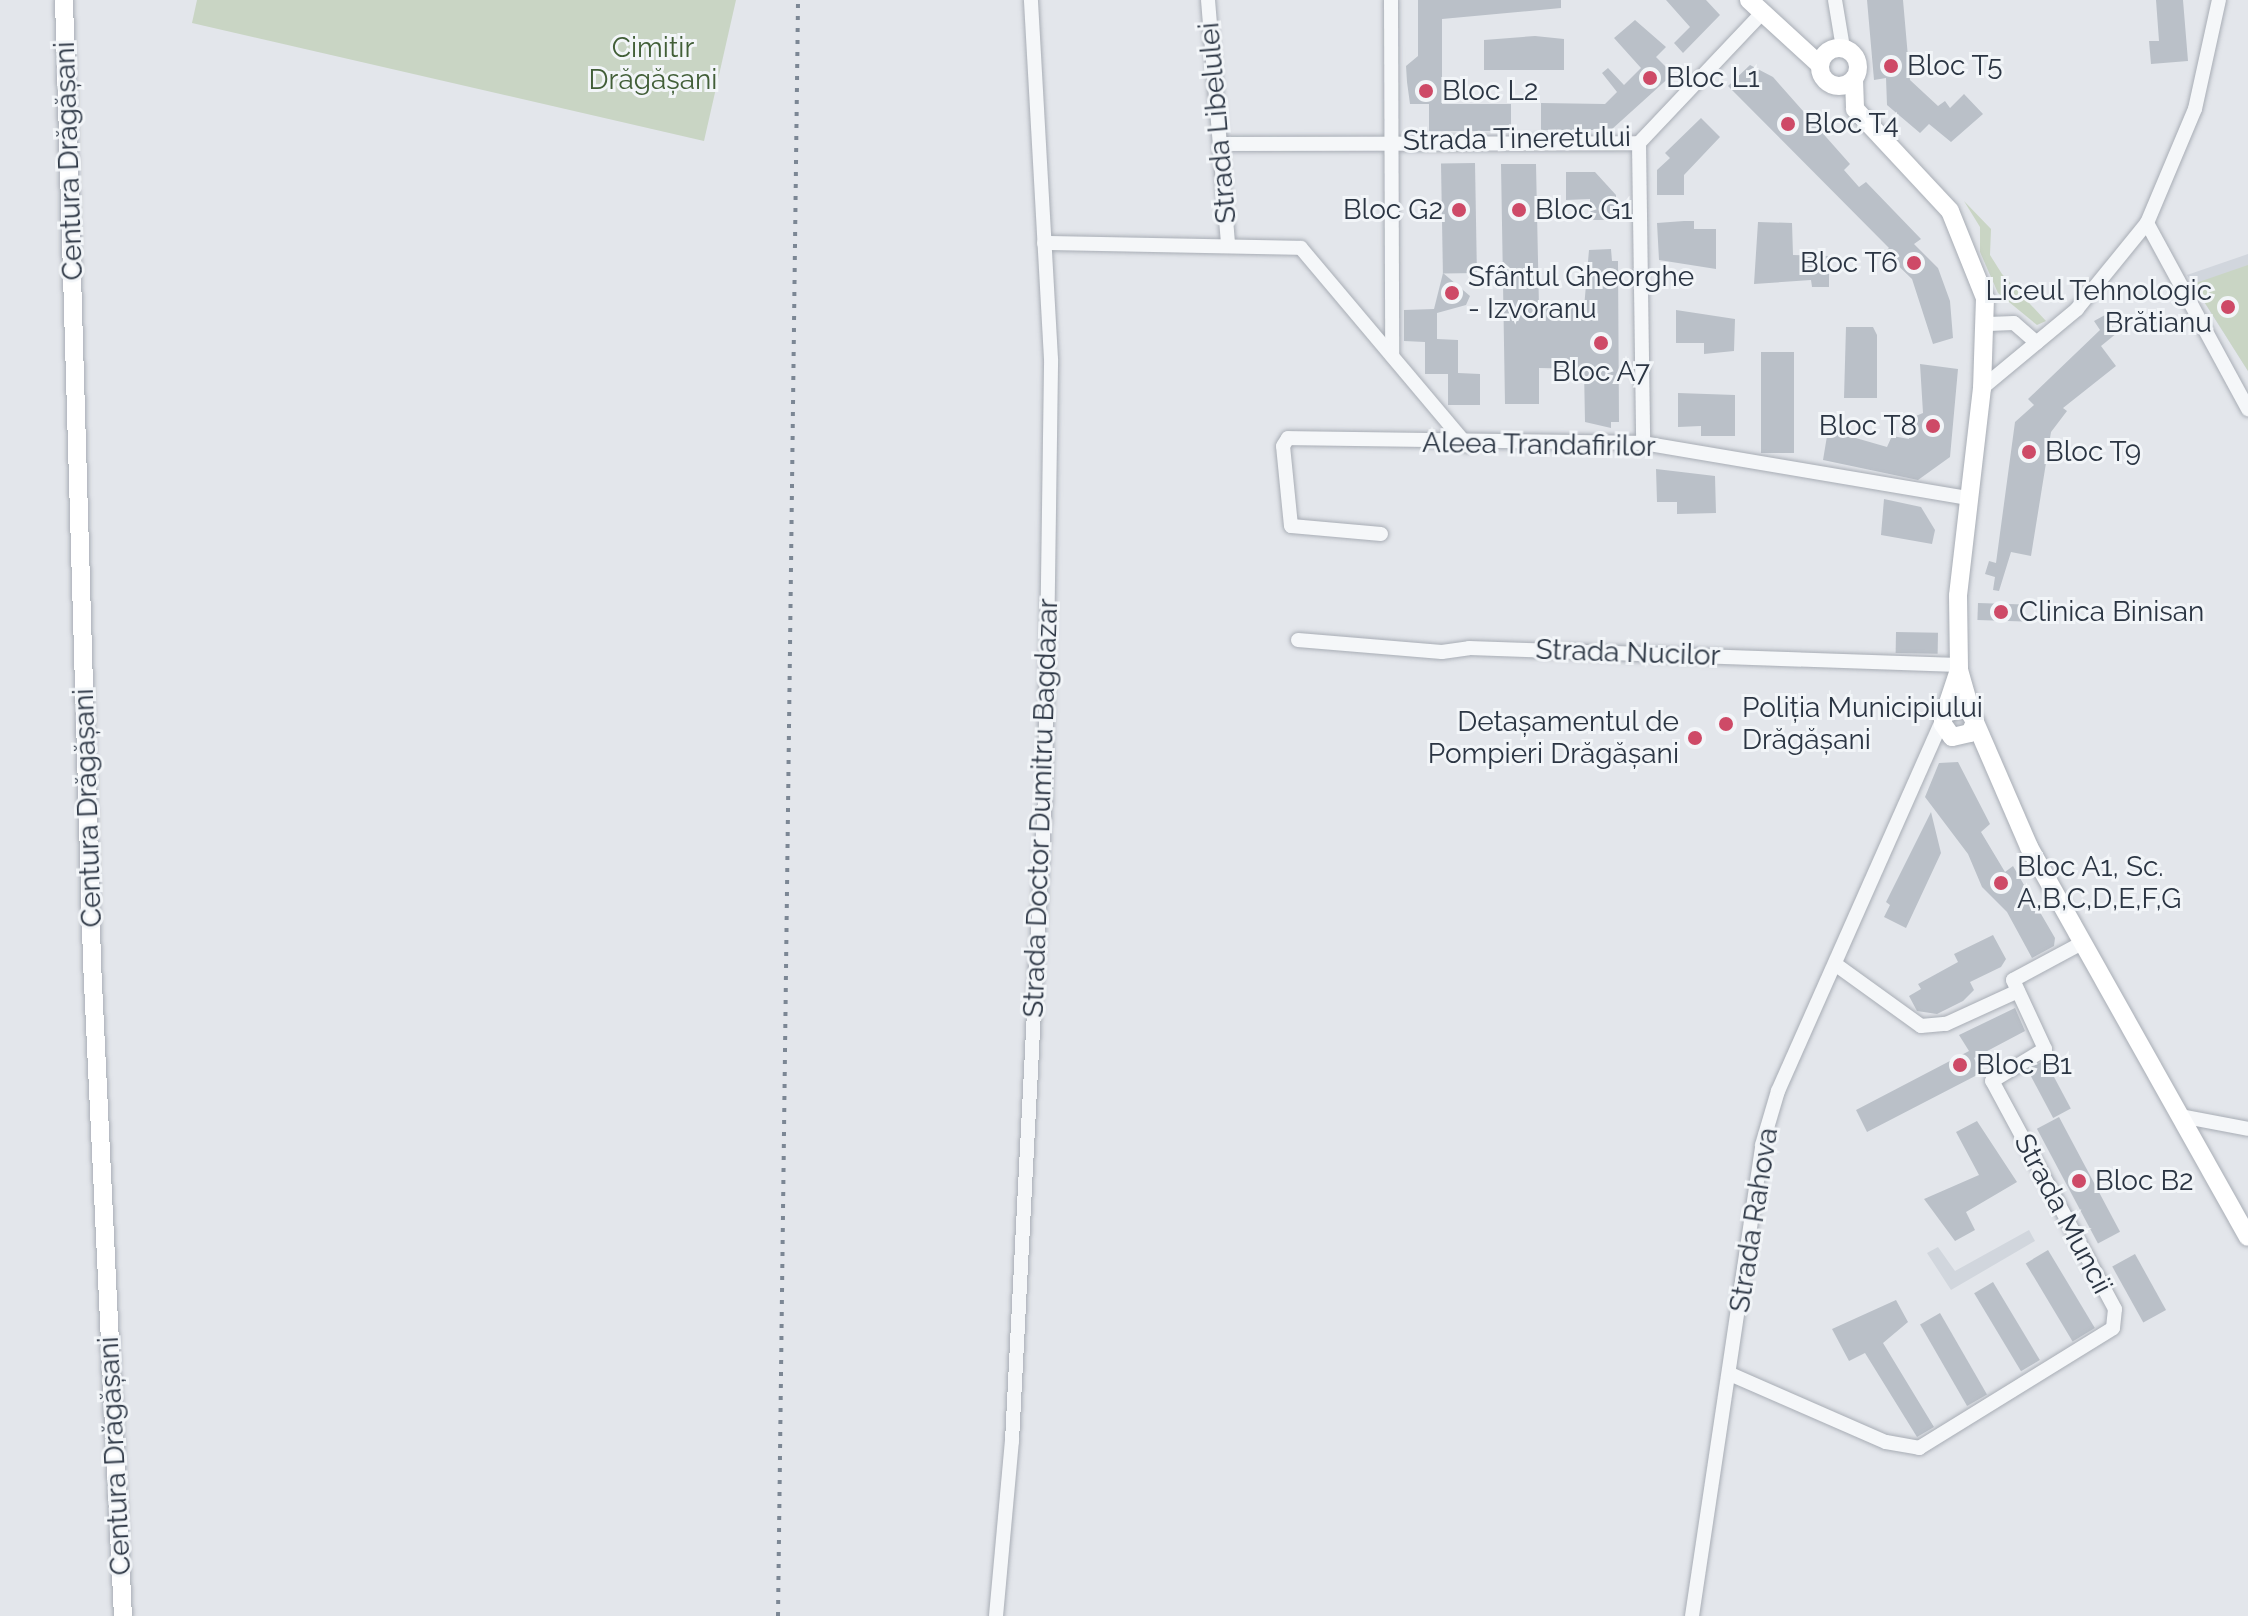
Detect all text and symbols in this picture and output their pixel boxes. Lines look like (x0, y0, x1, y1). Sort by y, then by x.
street label: Strada Libelulei (1192, 21, 1244, 225)
park label: Cimitir Drăgășani (589, 31, 717, 97)
street label: Centura Drăgășani (48, 41, 90, 281)
place label: Bloc T5 (1907, 49, 2003, 83)
marker: Bloc T5 (1882, 57, 1900, 75)
place label: Bloc L1 (1666, 61, 1760, 95)
marker: Bloc L1 (1641, 69, 1659, 87)
place label: Bloc L2 (1442, 74, 1538, 108)
marker: Bloc L2 (1417, 82, 1435, 100)
place label: Bloc T4 (1804, 107, 1900, 141)
marker: Bloc T4 (1779, 115, 1797, 133)
street label: Strada Tineretului (1402, 120, 1632, 158)
place label: Bloc G2 (1343, 193, 1443, 227)
place label: Bloc G1 (1535, 193, 1632, 227)
marker: Bloc G2 (1450, 201, 1468, 219)
marker: Bloc G1 (1510, 201, 1528, 219)
place label: Bloc T6 (1799, 246, 1898, 280)
marker: Bloc T6 (1905, 254, 1923, 272)
place label: Sfântul Gheorghe - Izvoranu (1468, 260, 1695, 326)
place label: Liceul Tehnologic Brătianu (1984, 274, 2212, 340)
marker: Sfântul Gheorghe - Izvoranu (1443, 284, 1461, 302)
marker: Liceul Tehnologic Brătianu (2219, 298, 2237, 316)
marker: Bloc A7 (1592, 334, 1610, 352)
place label: Bloc A7 (1552, 355, 1650, 389)
place label: Bloc T8 (1818, 409, 1917, 443)
marker: Bloc T8 (1924, 417, 1942, 435)
street label: Aleea Trandafirilor (1421, 426, 1657, 464)
place label: Bloc T9 (2045, 435, 2142, 469)
marker: Bloc T9 (2020, 443, 2038, 461)
place label: Clinica Binisan (2019, 595, 2204, 629)
street label: Strada Doctor Dumitru Bagdazar (1017, 598, 1065, 1018)
marker: Clinica Binisan (1990, 601, 2012, 623)
street label: Strada Nucilor (1535, 633, 1721, 673)
street label: Centura Drăgășani (67, 688, 109, 928)
place label: Poliția Municipiului Drăgășani (1742, 691, 1983, 757)
place label: Detașamentul de Pompieri Drăgășani (1428, 705, 1679, 771)
marker: Poliția Municipiului Drăgășani (1717, 715, 1735, 733)
marker: Detașamentul de Pompieri Drăgășani (1686, 729, 1704, 747)
place label: Bloc A1, Sc. A,B,C,D,E,F,G (2017, 850, 2181, 916)
marker: Bloc A1, Sc. A,B,C,D,E,F,G (1992, 874, 2010, 892)
place label: Bloc B1 (1976, 1048, 2072, 1082)
marker: Bloc B1 (1951, 1056, 1969, 1074)
street label: Strada Rahova (1723, 1125, 1785, 1315)
street label: Strada Muncii (2007, 1128, 2119, 1300)
place label: Bloc B2 (2095, 1164, 2194, 1198)
marker: Bloc B2 (2070, 1172, 2088, 1190)
street label: Centura Drăgășani (92, 1336, 138, 1576)

